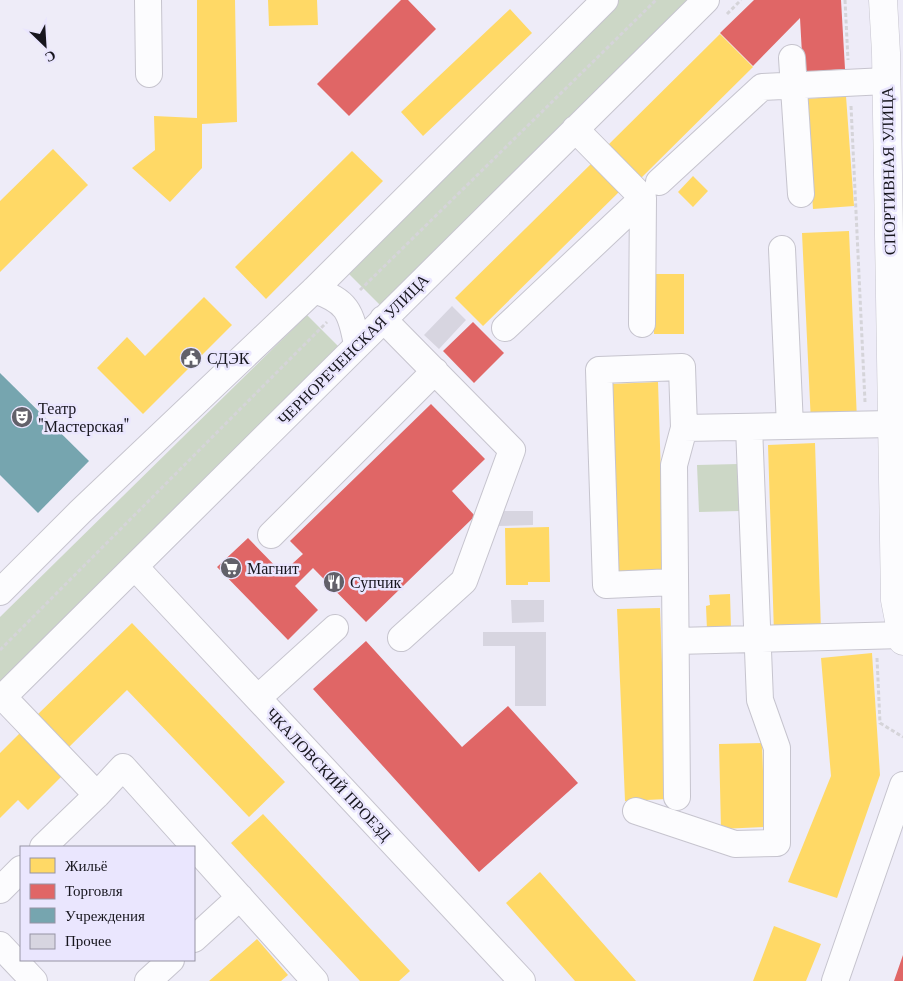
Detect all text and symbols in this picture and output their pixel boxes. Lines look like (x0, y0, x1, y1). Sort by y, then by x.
north arrow (20, 20, 70, 70)
text: С (42, 46, 59, 67)
street label: СПОРТИВНАЯ УЛИЦА (877, 86, 899, 255)
street label: ЧЕРНОРЕЧЕНСКАЯ УЛИЦА (273, 269, 433, 429)
public building icon: СДЭК (179, 346, 203, 370)
place label: СДЭК (207, 348, 250, 368)
place label: Театр "Мастерская" (38, 398, 129, 436)
theatre icon: Театр "Мастерская" (10, 405, 34, 429)
supermarket icon: Магнит (219, 556, 243, 580)
place label: Магнит (247, 558, 299, 578)
restaurant icon: Супчик (322, 570, 346, 594)
place label: Супчик (350, 572, 401, 592)
street label: ЧКАЛОВСКИЙ ПРОЕЗД (262, 703, 396, 845)
legend (20, 846, 195, 961)
text: Жильё (65, 856, 108, 875)
text: Торговля (65, 881, 123, 900)
text: Учреждения (65, 906, 145, 925)
text: Прочее (65, 931, 112, 950)

